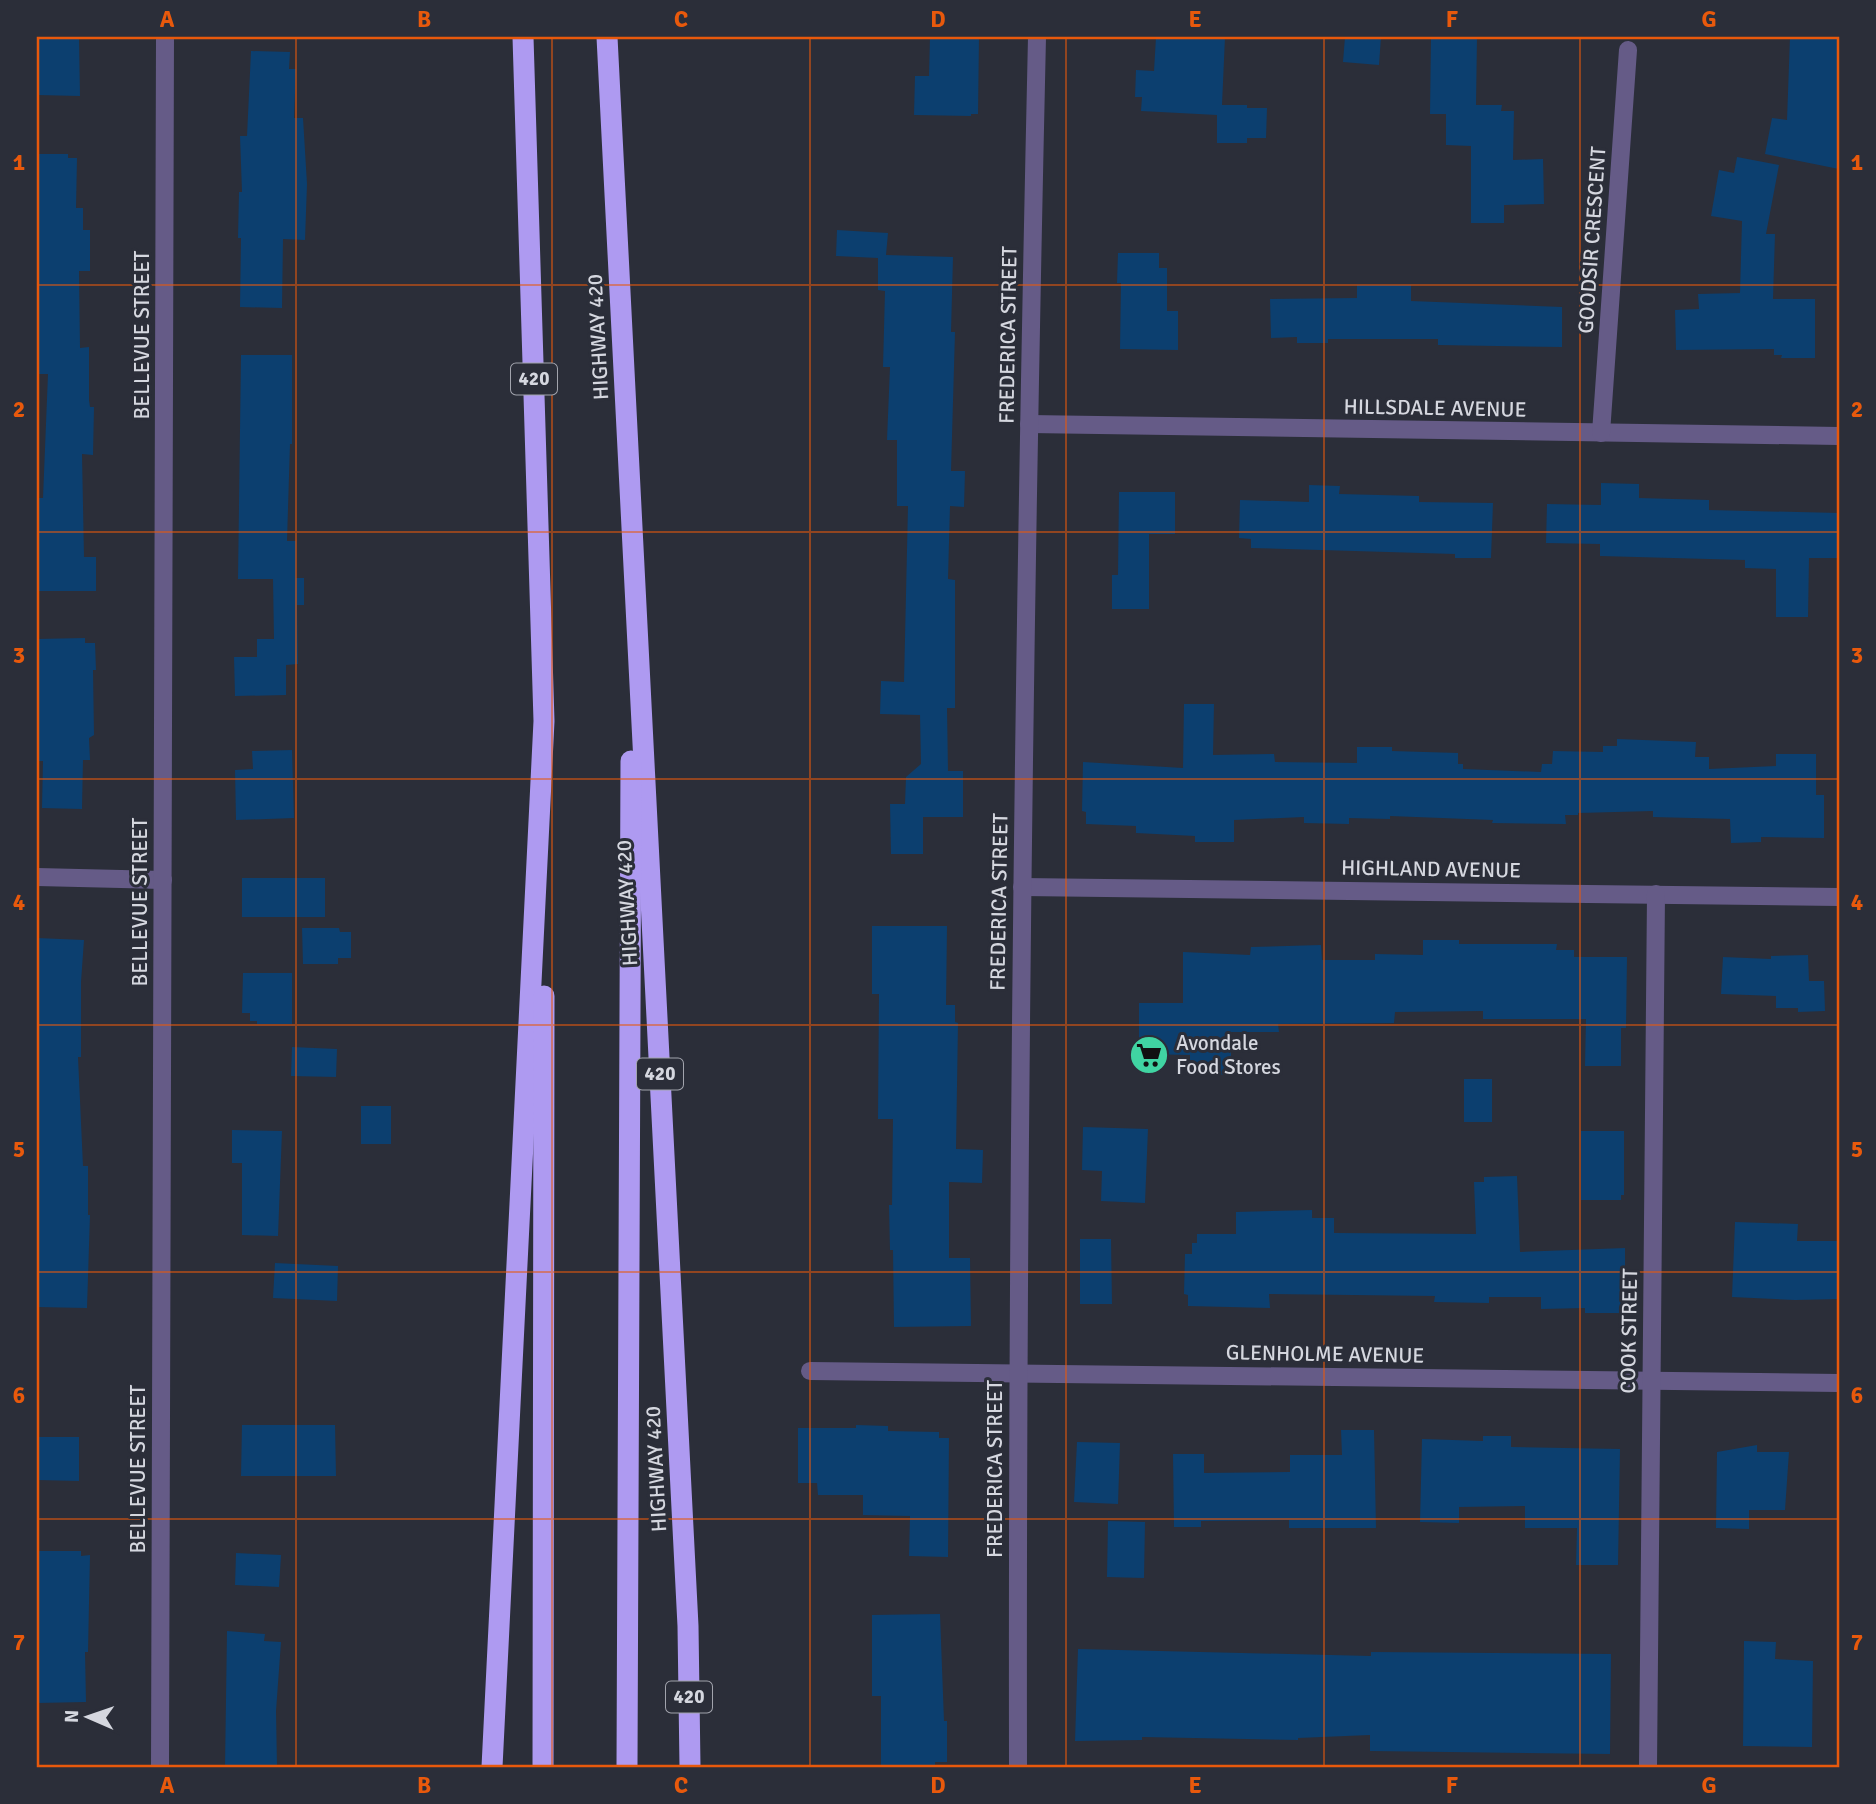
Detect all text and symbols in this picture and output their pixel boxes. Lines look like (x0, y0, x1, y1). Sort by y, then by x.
text: A (160, 5, 175, 34)
text: B (417, 5, 431, 34)
text: C (674, 5, 688, 34)
text: D (930, 5, 946, 34)
text: E (1188, 5, 1202, 34)
text: F (1446, 5, 1458, 34)
text: G (1701, 5, 1717, 34)
street label: GOODSIR CRESCENT (1572, 145, 1612, 335)
text: 1 (13, 148, 25, 177)
text: 1 (1851, 148, 1863, 177)
street label: FREDERICA STREET (993, 245, 1023, 424)
street label: BELLEVUE STREET (129, 250, 155, 419)
street label: HIGHWAY 420 (582, 273, 614, 401)
road number: 420 (511, 364, 557, 394)
street label: HILLSDALE AVENUE (1343, 393, 1527, 423)
text: 2 (13, 395, 25, 424)
text: 2 (1851, 395, 1863, 424)
text: 3 (13, 641, 25, 670)
text: 3 (1851, 641, 1863, 670)
street label: FREDERICA STREET (984, 812, 1014, 991)
street label: BELLEVUE STREET (127, 817, 153, 986)
street label: HIGHWAY 420 (611, 839, 643, 967)
street label: HIGHLAND AVENUE (1341, 854, 1521, 884)
text: 4 (13, 888, 25, 917)
text: 4 (1851, 888, 1863, 917)
place label: Avondale Food Stores (1176, 1030, 1281, 1080)
supermarket icon: Avondale Food Stores (1128, 1034, 1170, 1076)
road number: 420 (637, 1058, 683, 1090)
text: 5 (13, 1135, 25, 1164)
text: 5 (1851, 1135, 1863, 1164)
street label: COOK STREET (1615, 1267, 1643, 1394)
street label: GLENHOLME AVENUE (1226, 1339, 1424, 1369)
street label: FREDERICA STREET (982, 1379, 1008, 1558)
text: 6 (13, 1381, 25, 1410)
text: 6 (1851, 1381, 1863, 1410)
street label: BELLEVUE STREET (125, 1384, 151, 1553)
street label: HIGHWAY 420 (640, 1405, 672, 1533)
text: 7 (13, 1628, 25, 1657)
text: 7 (1851, 1628, 1863, 1657)
road number: 420 (666, 1681, 712, 1712)
north arrow (52, 1682, 122, 1752)
text: N (60, 1709, 84, 1723)
text: A (160, 1771, 175, 1800)
text: B (417, 1771, 431, 1800)
text: C (674, 1771, 688, 1800)
text: D (930, 1771, 946, 1800)
text: E (1188, 1771, 1202, 1800)
text: F (1446, 1771, 1458, 1800)
text: G (1701, 1771, 1717, 1800)

